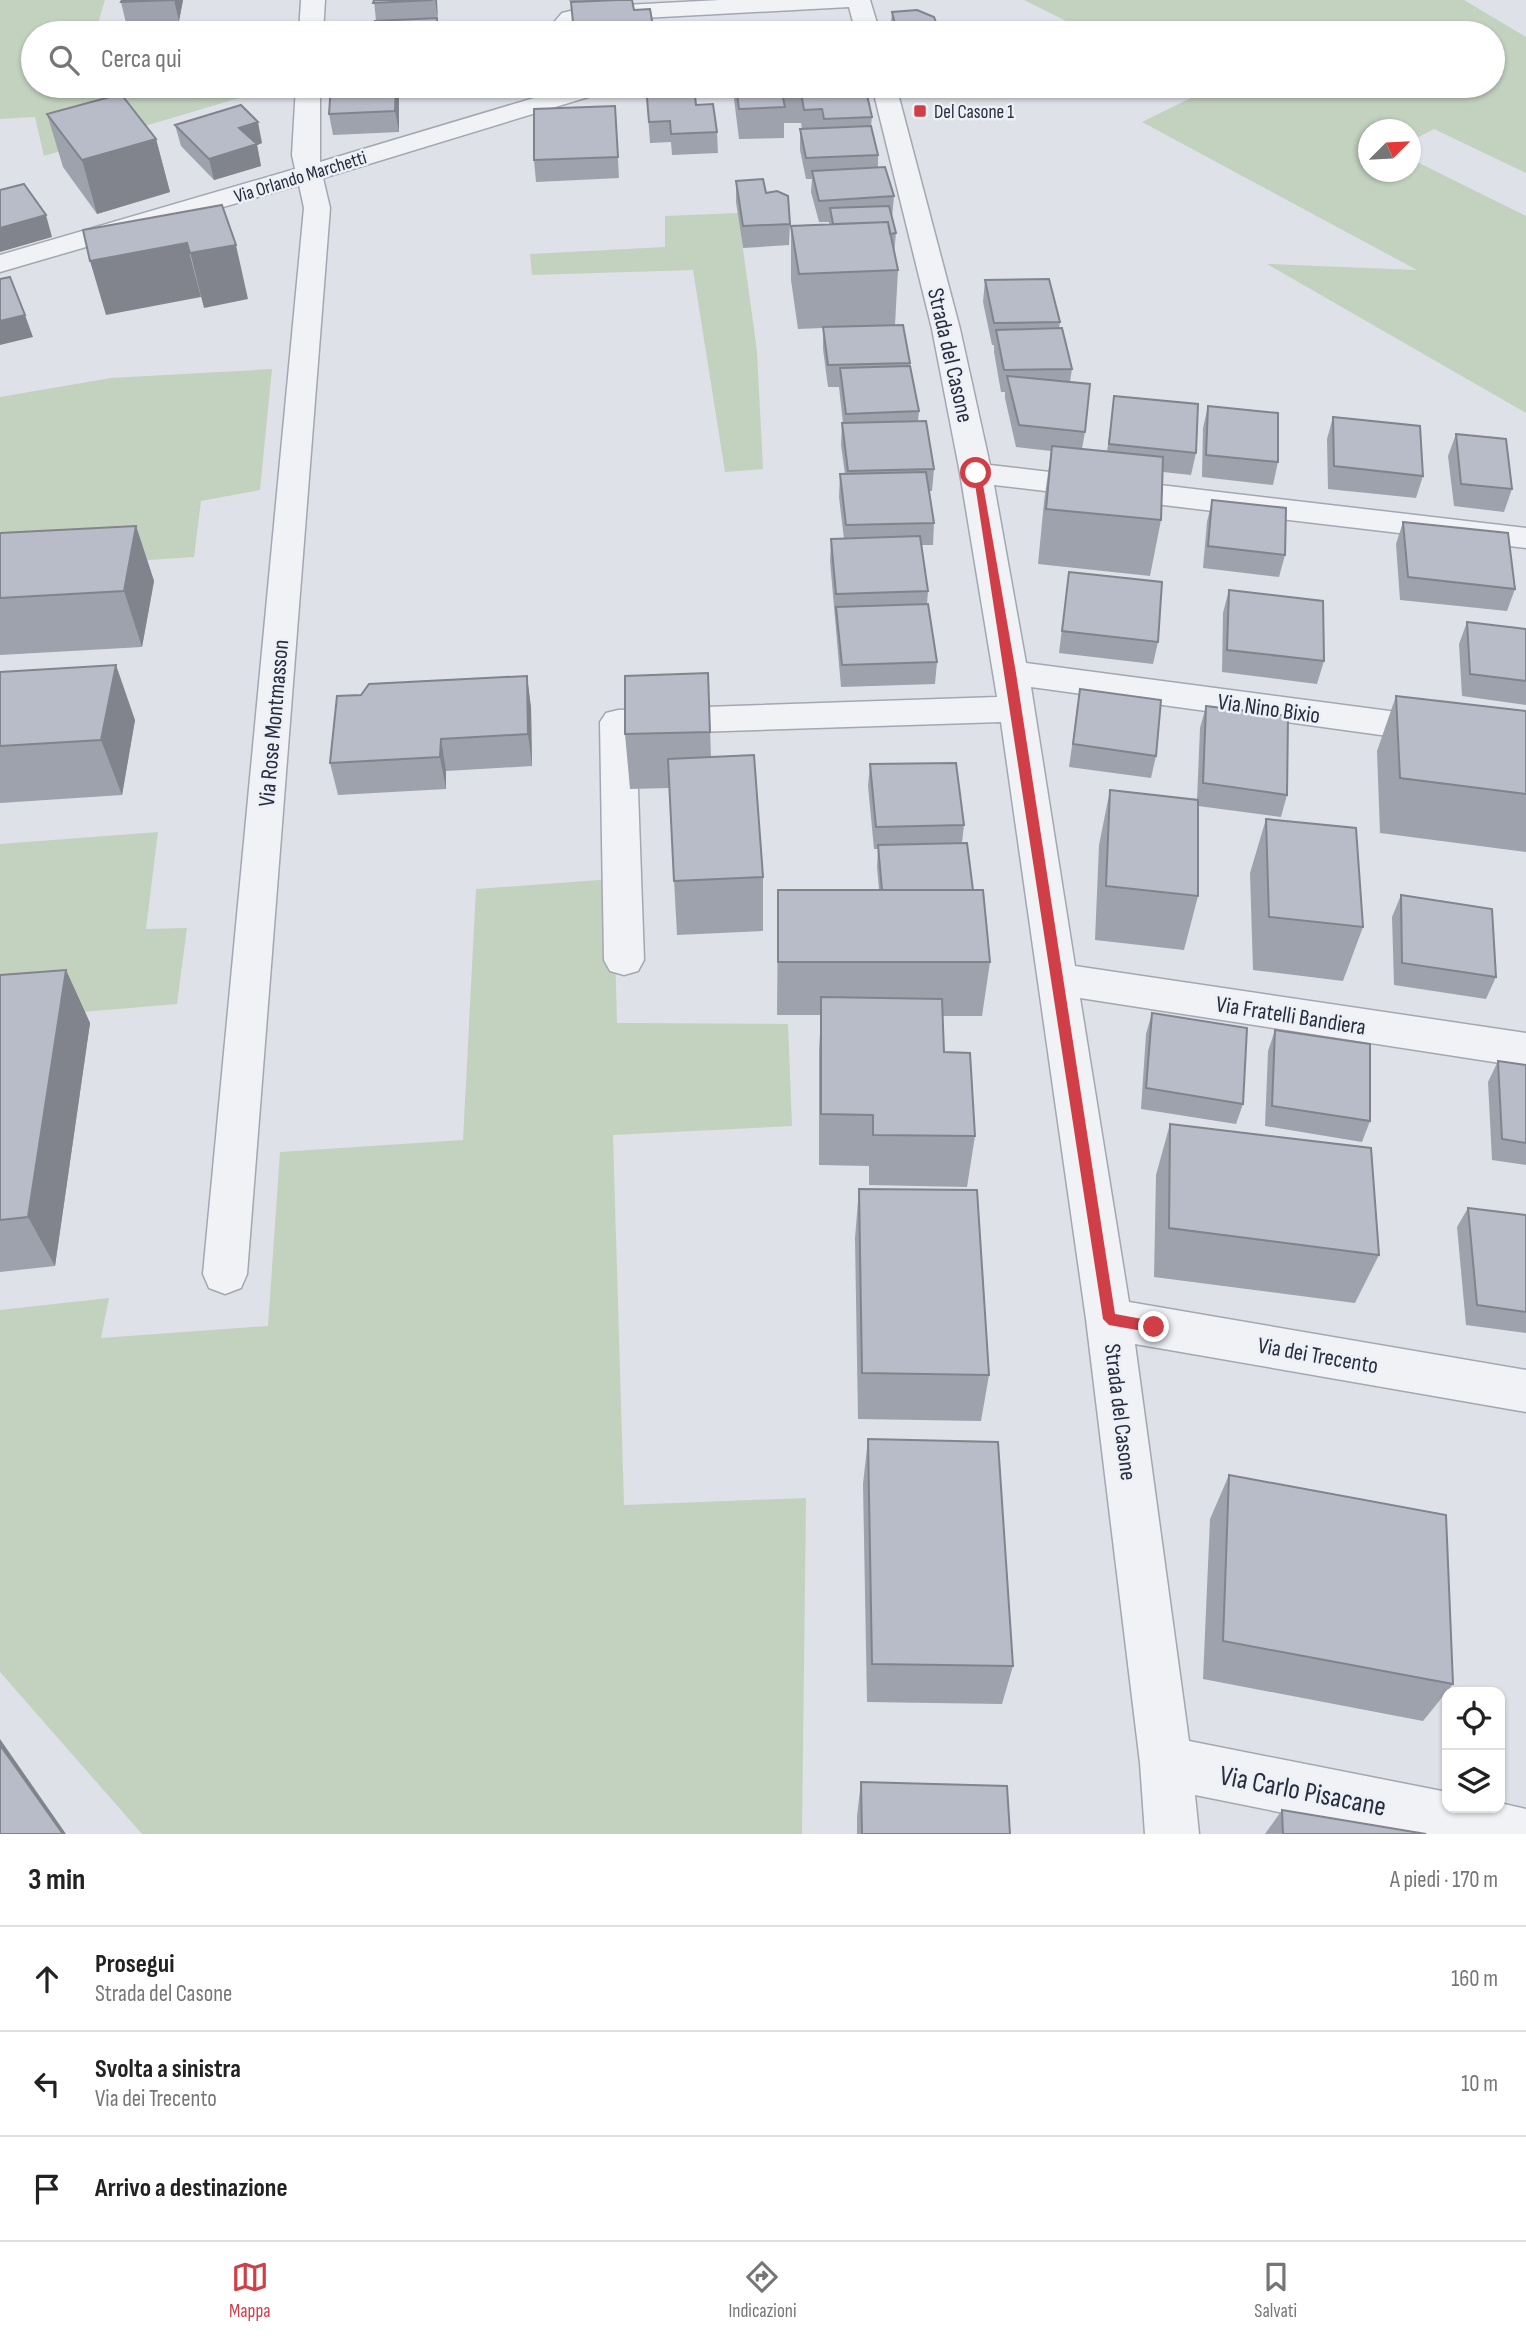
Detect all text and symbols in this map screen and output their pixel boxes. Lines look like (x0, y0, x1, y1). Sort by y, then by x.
search box (21, 21, 1505, 98)
icon: search (45, 41, 83, 79)
text: Cerca qui (101, 44, 182, 75)
place label: Del Casone 1 (934, 101, 1014, 124)
marker: Del Casone 1 (912, 103, 928, 119)
north arrow (1358, 119, 1421, 182)
street label: Via Orlando Marchetti (231, 146, 369, 208)
street label: Strada del Casone (921, 285, 979, 425)
route start (960, 457, 991, 488)
street label: Via Rose Montmasson (253, 638, 295, 808)
street label: Via Nino Bixio (1216, 688, 1322, 730)
street label: Via Fratelli Bandiera (1214, 990, 1368, 1042)
route end (1138, 1311, 1169, 1342)
street label: Via dei Trecento (1255, 1332, 1380, 1380)
street label: Strada del Casone (1098, 1342, 1142, 1482)
map controls (1442, 1687, 1505, 1813)
button: locate (1442, 1687, 1505, 1750)
button: layers (1442, 1750, 1505, 1813)
street label: Via Carlo Pisacane (1217, 1759, 1389, 1824)
text: 3 min (28, 1862, 85, 1898)
text: A piedi · 170 m (1390, 1866, 1498, 1894)
text: Prosegui (95, 1949, 174, 1980)
icon: ahead (28, 1960, 66, 1998)
text: 160 m (1451, 1965, 1498, 1993)
text: Strada del Casone (95, 1980, 232, 2008)
text: Svolta a sinistra (95, 2054, 241, 2085)
icon: left (28, 2065, 66, 2103)
text: 10 m (1461, 2070, 1498, 2098)
text: Via dei Trecento (95, 2085, 217, 2113)
icon: arrive (28, 2170, 66, 2208)
text: Arrivo a destinazione (95, 2173, 288, 2204)
tab: Mappa (229, 2258, 271, 2323)
tab: Indicazioni (728, 2258, 796, 2323)
tab: Salvati (1254, 2258, 1297, 2323)

